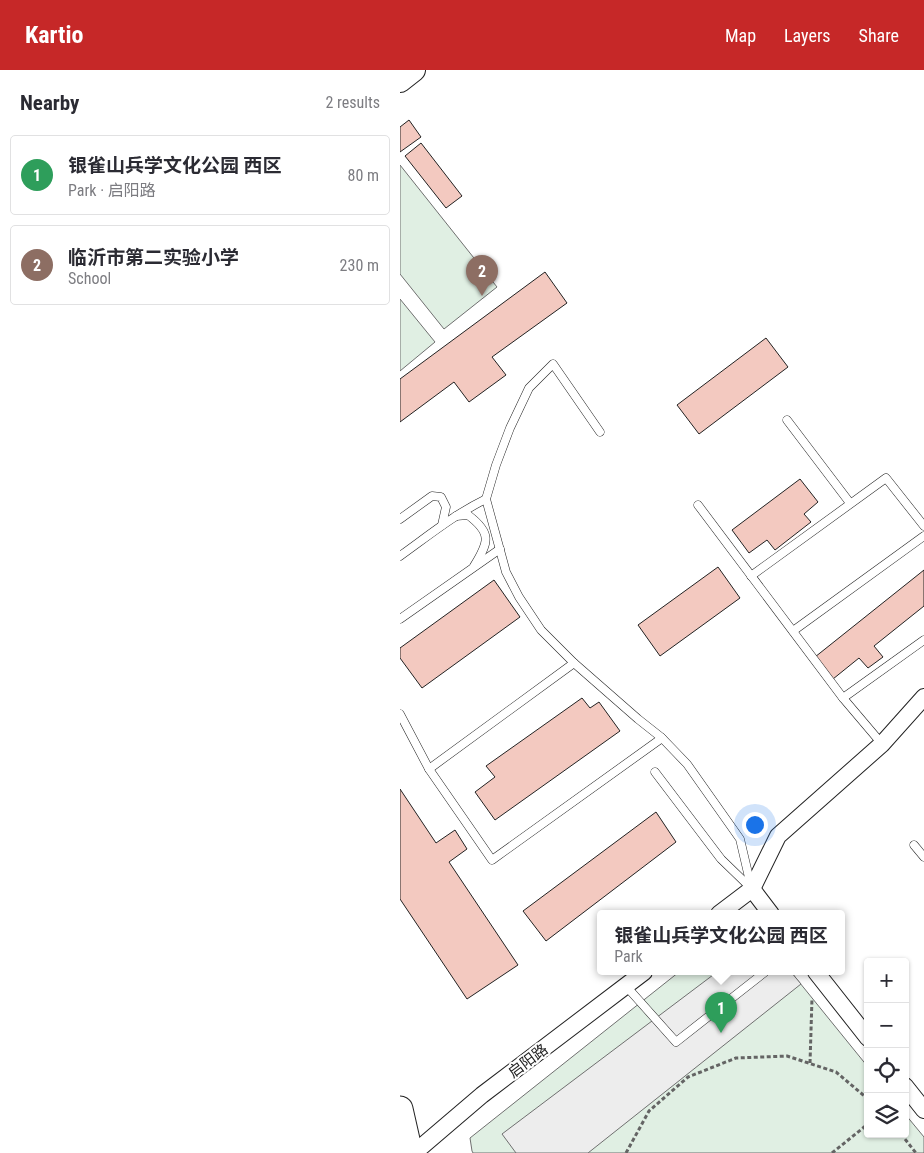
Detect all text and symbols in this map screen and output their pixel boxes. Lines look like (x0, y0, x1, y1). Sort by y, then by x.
text: Kartio (25, 21, 83, 49)
text: Map (725, 25, 756, 46)
text: Layers (784, 25, 831, 46)
text: Share (859, 25, 899, 46)
text: Nearby (20, 91, 79, 115)
text: 2 results (325, 93, 380, 112)
text: 银雀山兵学文化公园 西区 (68, 154, 281, 177)
text: 1 (33, 166, 41, 185)
text: 80 m (347, 166, 379, 185)
text: Park · 启阳路 (68, 181, 156, 200)
text: 临沂市第二实验小学 (68, 246, 239, 269)
pin: 2 (466, 255, 498, 296)
text: 2 (33, 256, 41, 275)
text: 230 m (340, 256, 379, 275)
text: School (68, 269, 111, 288)
your location (742, 812, 768, 838)
popup (597, 910, 845, 975)
text: 银雀山兵学文化公园 西区 (614, 924, 828, 947)
text: Park (614, 947, 643, 966)
map controls (864, 958, 909, 1138)
button: + (864, 958, 909, 1003)
pin: 1 (705, 992, 737, 1033)
button: − (864, 1003, 909, 1048)
street label: 启阳路 (505, 1040, 551, 1082)
button: locate (864, 1048, 909, 1093)
button: layers (864, 1093, 909, 1138)

